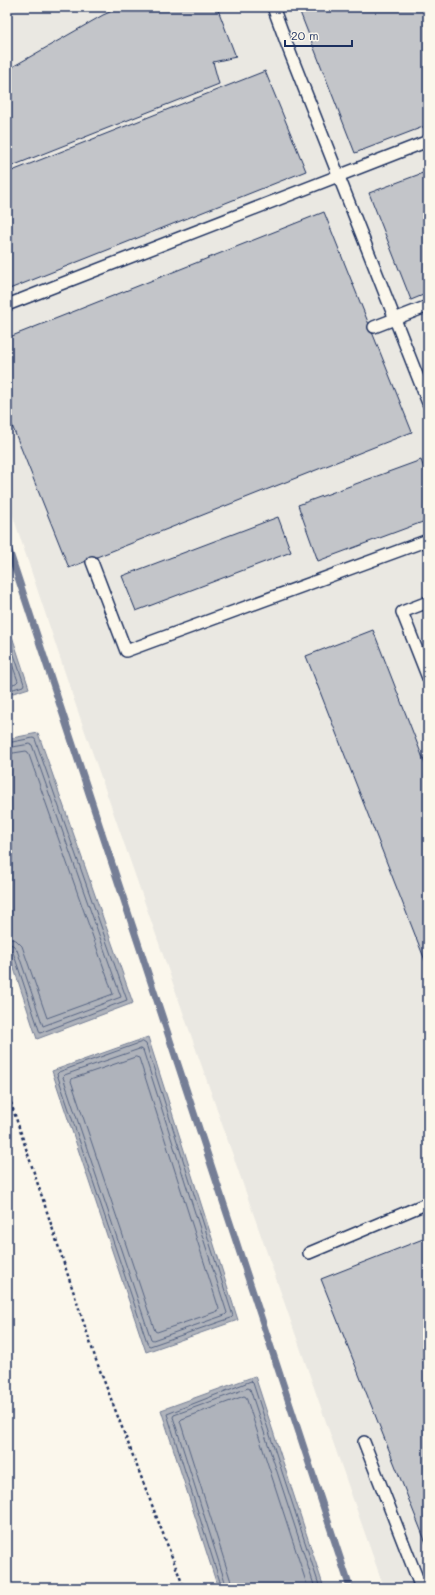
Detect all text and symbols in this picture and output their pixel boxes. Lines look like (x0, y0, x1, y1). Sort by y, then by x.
scale bar (285, 22, 352, 48)
text: 20 m (291, 27, 319, 43)

